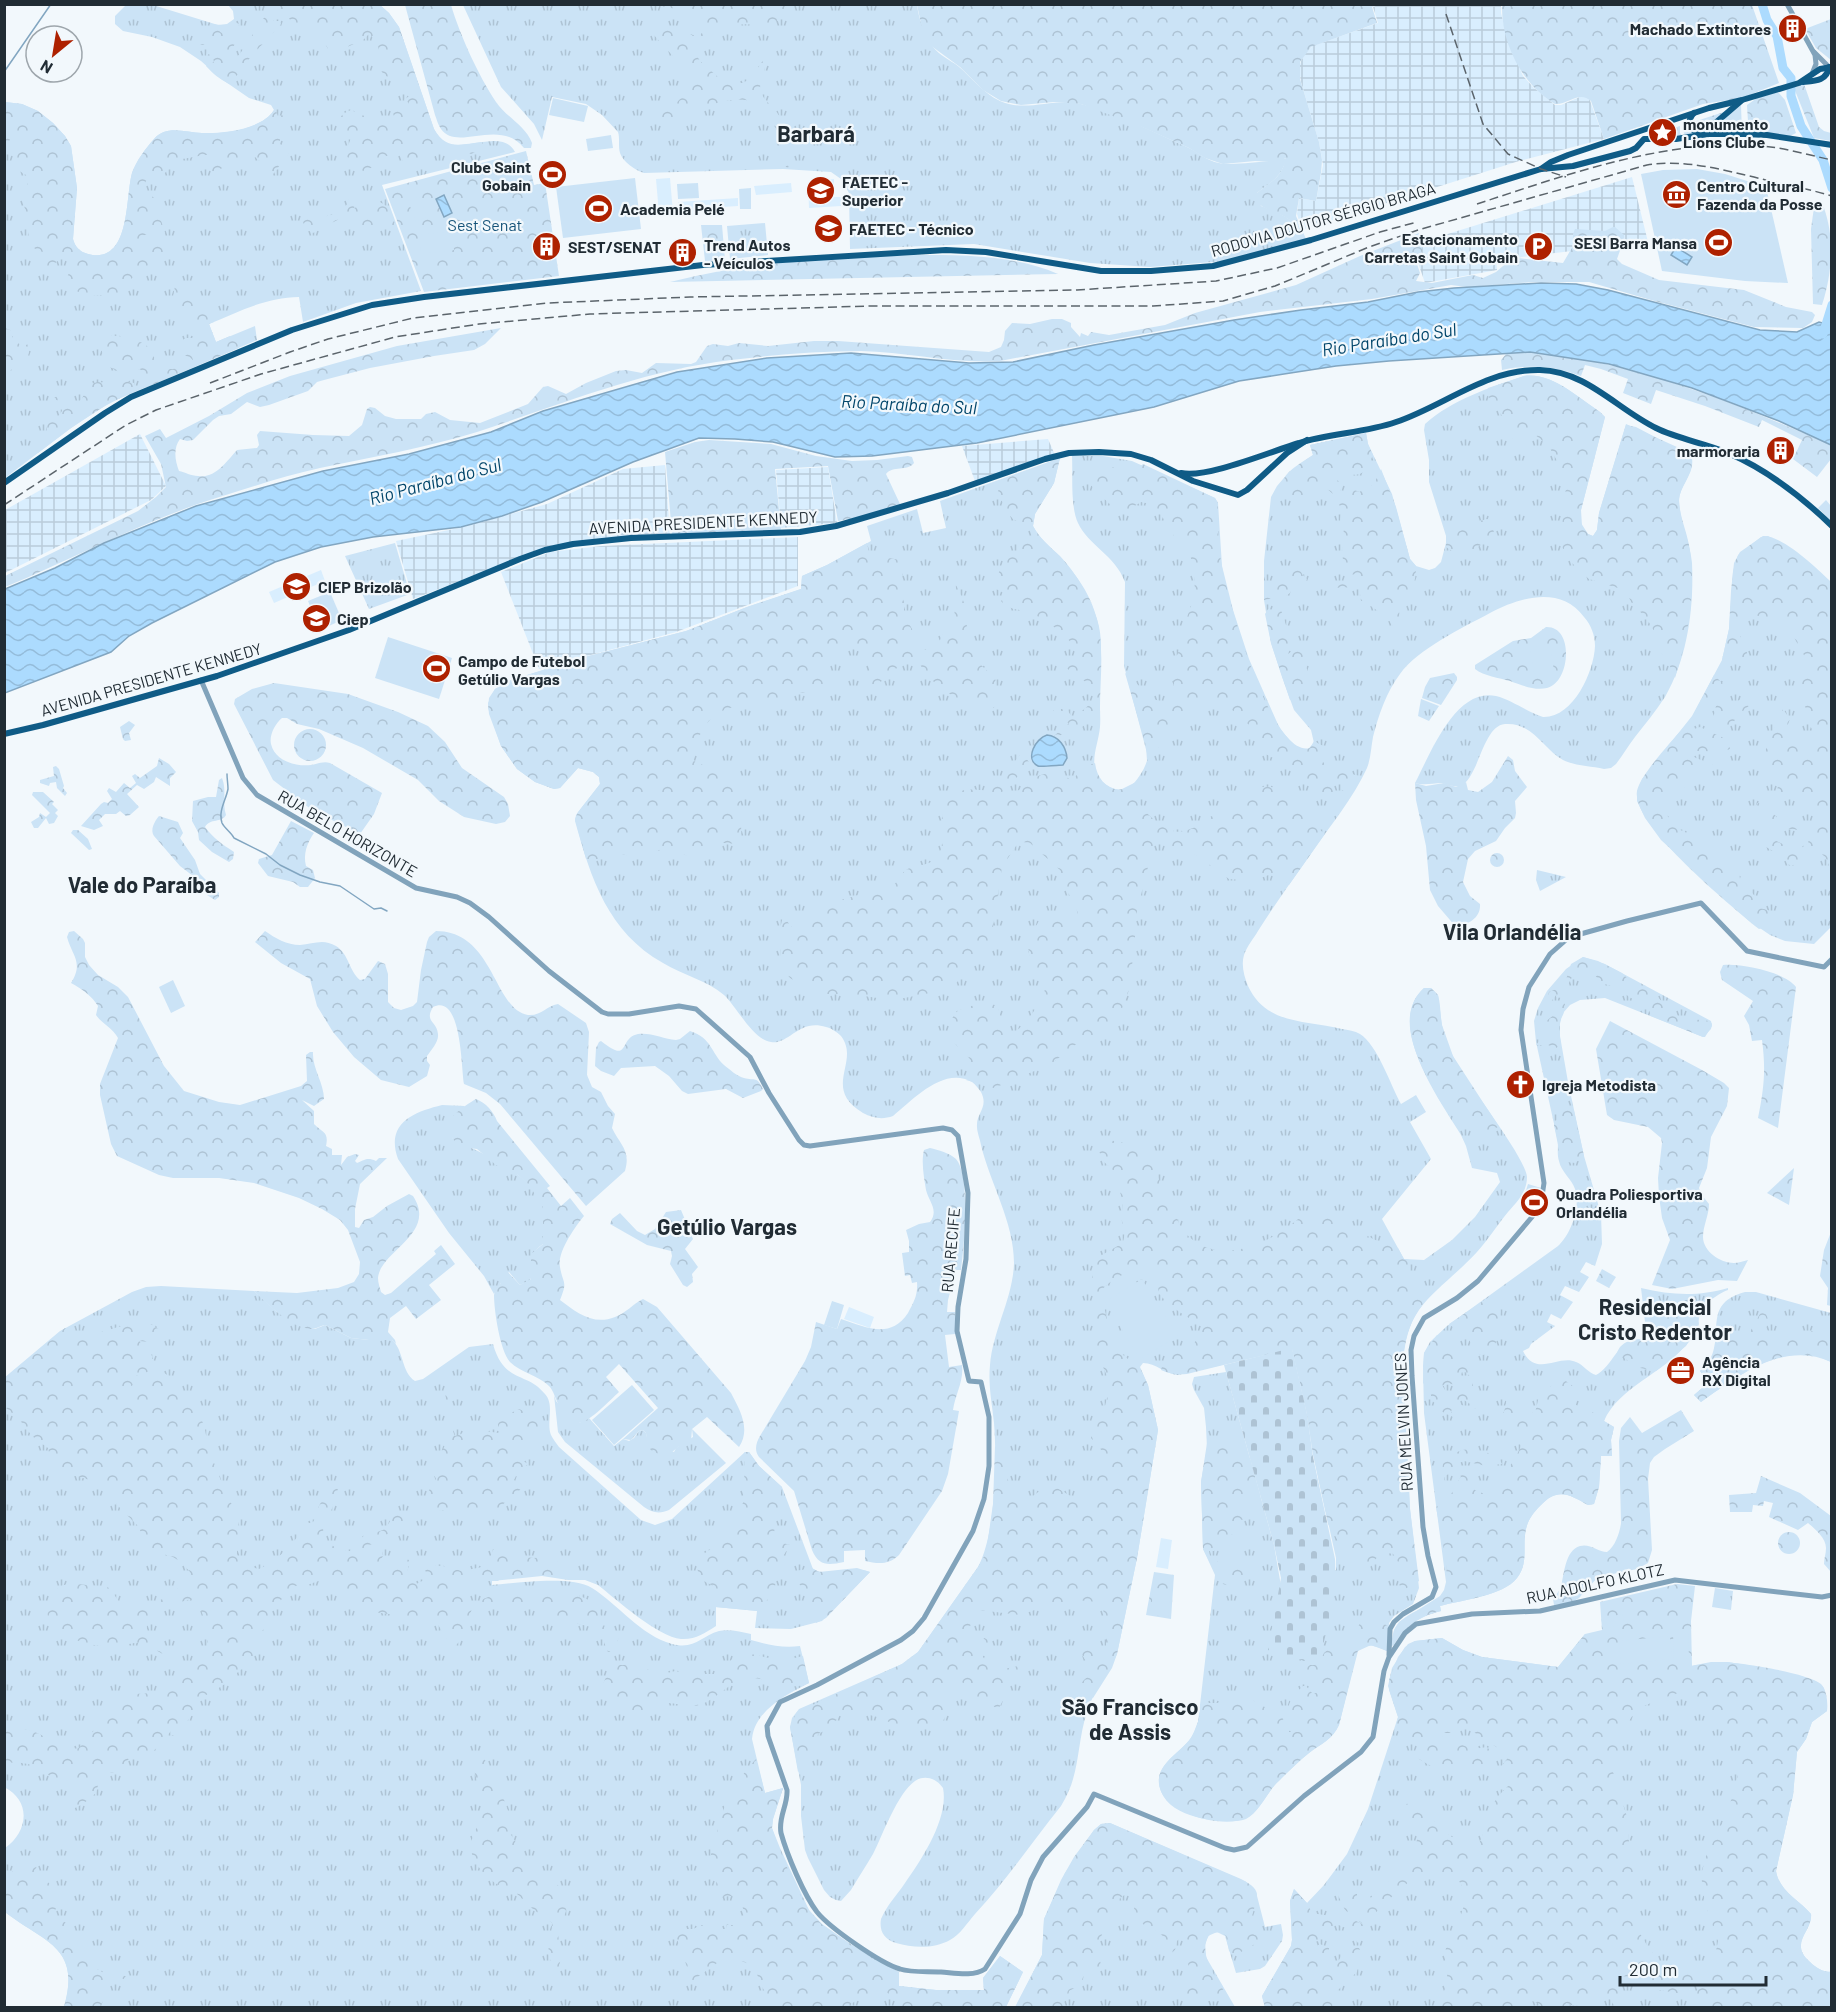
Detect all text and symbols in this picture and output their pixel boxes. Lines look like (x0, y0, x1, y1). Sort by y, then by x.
building icon: Machado Extintores (1776, 12, 1808, 44)
place label: Machado Extintores (1630, 19, 1771, 38)
north arrow (24, 24, 84, 84)
text: N (37, 57, 56, 78)
place label: monumento Lions Clube (1683, 114, 1768, 151)
place icon: monumento Lions Clube (1646, 116, 1678, 148)
district label: Barbará (777, 120, 855, 146)
place label: Clube Saint Gobain (451, 157, 531, 194)
sports icon: Clube Saint Gobain (536, 159, 568, 191)
place label: FAETEC - Superior (842, 172, 908, 209)
school or university icon: FAETEC - Superior (805, 174, 837, 206)
place label: Centro Cultural Fazenda da Posse (1697, 176, 1823, 213)
street label: RODOVIA DOUTOR SÉRGIO BRAGA (1209, 178, 1438, 260)
museum icon: Centro Cultural Fazenda da Posse (1660, 178, 1692, 210)
sports icon: Academia Pelé (583, 192, 615, 224)
place label: Academia Pelé (620, 199, 725, 218)
school or university icon: FAETEC - Técnico (812, 212, 844, 244)
park label: Sest Senat (448, 215, 522, 234)
place label: FAETEC - Técnico (849, 219, 974, 238)
sports icon: SESI Barra Mansa (1702, 226, 1734, 258)
place label: Estacionamento Carretas Saint Gobain (1365, 229, 1518, 266)
building icon: SEST/SENAT (531, 230, 563, 262)
parking icon: Estacionamento Carretas Saint Gobain (1523, 231, 1555, 263)
place label: SESI Barra Mansa (1574, 233, 1697, 252)
place label: Trend Autos - Veículos (704, 235, 790, 272)
place label: SEST/SENAT (568, 237, 661, 256)
building icon: Trend Autos - Veículos (667, 237, 699, 269)
water label: Rio Paraíba do Sul (1320, 318, 1458, 360)
water label: Rio Paraíba do Sul (841, 389, 977, 419)
building icon: marmoraria (1765, 434, 1797, 466)
place label: marmoraria (1677, 441, 1760, 460)
water label: Rio Paraíba do Sul (367, 453, 503, 509)
street label: AVENIDA PRESIDENTE KENNEDY (588, 507, 818, 537)
school or university icon: CIEP Brizolão (281, 570, 313, 602)
place label: CIEP Brizolão (318, 577, 412, 596)
school or university icon: Ciep (300, 602, 332, 634)
place label: Ciep (337, 609, 369, 628)
street label: AVENIDA PRESIDENTE KENNEDY (38, 638, 264, 720)
place label: Campo de Futebol Getúlio Vargas (458, 651, 585, 688)
sports icon: Campo de Futebol Getúlio Vargas (421, 653, 453, 685)
street label: RUA BELO HORIZONTE (275, 785, 421, 881)
district label: Vale do Paraíba (68, 871, 216, 897)
district label: Vila Orlandélia (1443, 918, 1581, 944)
church icon: Igreja Metodista (1505, 1068, 1537, 1100)
place label: Igreja Metodista (1542, 1075, 1656, 1094)
place label: Quadra Poliesportiva Orlandélia (1556, 1184, 1703, 1221)
sports icon: Quadra Poliesportiva Orlandélia (1519, 1186, 1551, 1218)
street label: RUA RECIFE (937, 1207, 963, 1293)
district label: Getúlio Vargas (657, 1213, 797, 1239)
district label: Residencial Cristo Redentor (1578, 1293, 1733, 1344)
street label: RUA MELVIN JONES (1390, 1352, 1416, 1492)
place label: Agência RX Digital (1702, 1352, 1771, 1389)
office icon: Agência RX Digital (1665, 1354, 1697, 1386)
street label: RUA ADOLFO KLOTZ (1524, 1559, 1666, 1607)
district label: São Francisco de Assis (1061, 1693, 1199, 1744)
scale bar (1620, 1949, 1766, 1987)
text: 200 m (1629, 1958, 1677, 1980)

